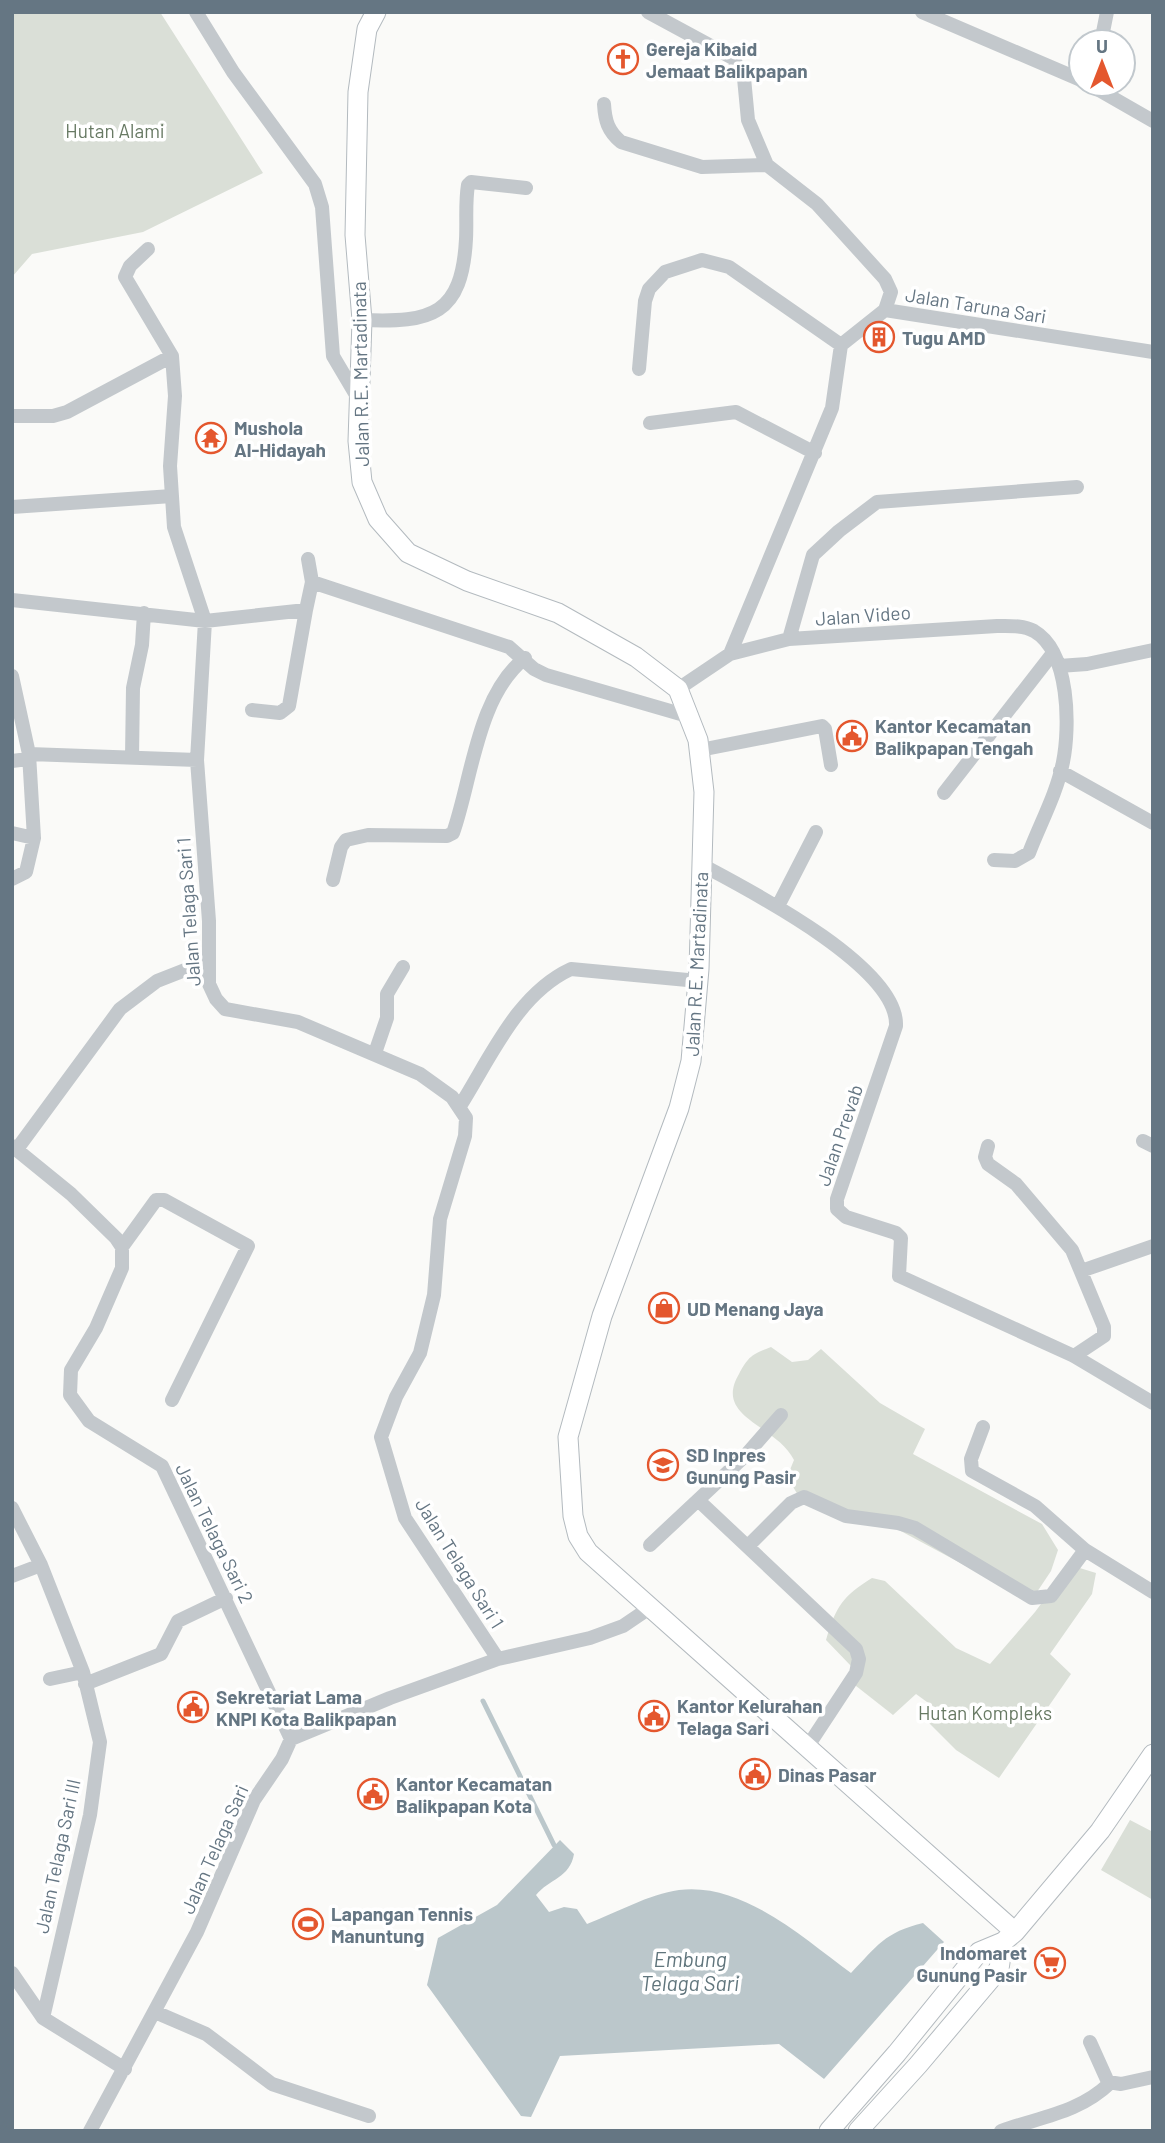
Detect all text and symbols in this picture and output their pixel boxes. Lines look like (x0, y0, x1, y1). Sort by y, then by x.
north arrow (1067, 28, 1137, 98)
text: U (1096, 34, 1108, 57)
place label: Gereja Kibaid Jemaat Balikpapan (646, 37, 808, 82)
church icon: Gereja Kibaid Jemaat Balikpapan (606, 42, 640, 76)
park label: Hutan Alami (65, 119, 165, 142)
street label: Jalan R.E. Martadinata (347, 281, 373, 467)
street label: Jalan Taruna Sari (904, 283, 1048, 327)
building icon: Tugu AMD (862, 320, 896, 354)
place label: Tugu AMD (902, 326, 985, 349)
place label: Mushola Al-Hidayah (234, 416, 326, 461)
temple icon: Mushola Al-Hidayah (194, 421, 228, 455)
street label: Jalan Video (814, 600, 912, 630)
place label: Kantor Kecamatan Balikpapan Tengah (875, 714, 1033, 759)
public building icon: Kantor Kecamatan Balikpapan Tengah (835, 719, 869, 753)
street label: Jalan Telaga Sari 1 (171, 837, 205, 987)
street label: Jalan R.E. Martadinata (680, 871, 712, 1057)
street label: Jalan Prevab (811, 1081, 867, 1189)
shop icon: UD Menang Jaya (647, 1291, 681, 1325)
place label: UD Menang Jaya (687, 1297, 824, 1320)
place label: SD Inpres Gunung Pasir (686, 1443, 797, 1488)
school or university icon: SD Inpres Gunung Pasir (646, 1448, 680, 1482)
street label: Jalan Telaga Sari 2 (171, 1459, 259, 1607)
street label: Jalan Telaga Sari 1 (411, 1494, 509, 1632)
place label: Sekretariat Lama KNPI Kota Balikpapan (216, 1685, 397, 1730)
public building icon: Sekretariat Lama KNPI Kota Balikpapan (176, 1690, 210, 1724)
place label: Kantor Kelurahan Telaga Sari (677, 1694, 823, 1739)
public building icon: Kantor Kelurahan Telaga Sari (637, 1699, 671, 1733)
park label: Hutan Kompleks (918, 1701, 1052, 1724)
public building icon: Dinas Pasar (738, 1757, 772, 1791)
place label: Dinas Pasar (778, 1763, 877, 1786)
place label: Kantor Kecamatan Balikpapan Kota (396, 1772, 552, 1817)
street label: Jalan Telaga Sari III (29, 1777, 85, 1935)
public building icon: Kantor Kecamatan Balikpapan Kota (356, 1777, 390, 1811)
street label: Jalan Telaga Sari (175, 1781, 253, 1917)
place label: Lapangan Tennis Manuntung (331, 1902, 473, 1947)
sports icon: Lapangan Tennis Manuntung (291, 1907, 325, 1941)
place label: Indomaret Gunung Pasir (917, 1941, 1028, 1986)
water label: Embung Telaga Sari (641, 1946, 740, 1995)
supermarket icon: Indomaret Gunung Pasir (1033, 1946, 1067, 1980)

